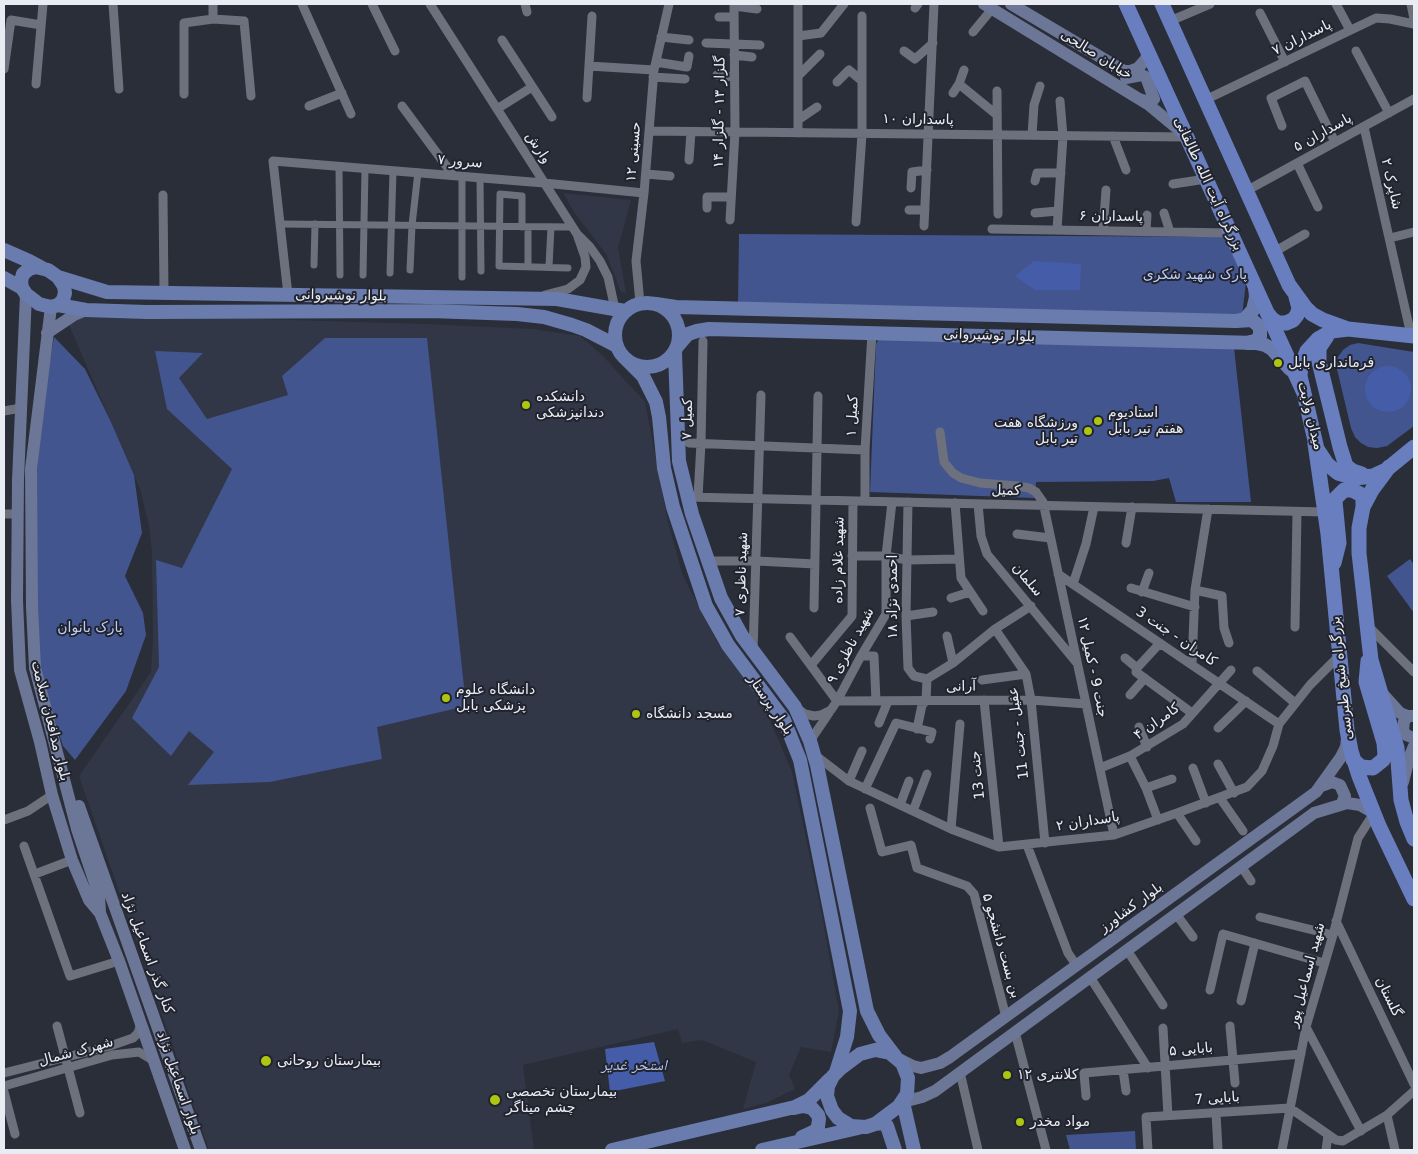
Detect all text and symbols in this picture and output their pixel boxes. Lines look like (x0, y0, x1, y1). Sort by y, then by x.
street label: پاسداران ۷ (1270, 16, 1334, 60)
street label: خیابان صالحی (1057, 26, 1135, 84)
street label: گلزار ۱۳ - گلزار ۱۴ (711, 56, 729, 168)
street label: پاسداران ۵ (1291, 110, 1355, 156)
street label: پاسداران ١٠ (882, 111, 954, 129)
street label: بزرگراه آیت الله طالقانی (1170, 114, 1246, 254)
street label: حسینی ۱۲ (623, 121, 645, 183)
street label: وارش (522, 129, 554, 167)
street label: سرور ۷ (437, 152, 483, 172)
street label: شاپرک ۲ (1377, 157, 1405, 211)
street label: پاسداران ۶ (1079, 208, 1143, 226)
park label: پارک شهید شکری (1143, 267, 1247, 283)
street label: بلوار نوشیروانی (295, 287, 387, 305)
street label: بلوار نوشیروانی (943, 326, 1035, 346)
place label: فرمانداری بابل (1288, 355, 1374, 371)
marker: فرمانداری بابل (1272, 357, 1284, 369)
street label: میدان ولایت (1293, 380, 1327, 452)
place label: دانشکده دندانپزشکی (536, 389, 604, 422)
street label: کمیل ۱ (844, 395, 862, 437)
street label: کمیل ۷ (679, 398, 697, 440)
marker: دانشکده دندانپزشکی (520, 399, 532, 411)
place label: استادیوم هفتم تیر بابل (1108, 405, 1183, 438)
place label: ورزشگاه هفت تیر بابل (994, 415, 1078, 448)
marker: استادیوم هفتم تیر بابل (1092, 415, 1104, 427)
marker: ورزشگاه هفت تیر بابل (1082, 425, 1094, 437)
street label: کمیل (991, 482, 1021, 500)
street label: شهید غلام زاده (830, 516, 848, 604)
street label: شهید ناظری ۷ (732, 532, 752, 616)
street label: احمدی نژاد ۱۸ (885, 555, 901, 639)
street label: سلمان (1008, 560, 1046, 600)
street label: کامران - جنت 3 (1132, 604, 1220, 670)
street label: شهید ناظری ۹ (824, 605, 878, 687)
street label: جنت 9 - کمیل ۱۲ (1073, 615, 1111, 719)
street label: بزرگراه شیخ طبرسی (1327, 615, 1357, 741)
park label: پارک بانوان (57, 620, 123, 636)
street label: بلوار مدافعان سلامت (27, 659, 73, 783)
street label: بلوار پرستار (744, 672, 796, 738)
street label: آرانی (946, 678, 976, 696)
place label: دانشگاه علوم پزشکی بابل (456, 682, 535, 714)
street label: عقیل - جنت 11 (1005, 686, 1033, 780)
marker: دانشگاه علوم پزشکی بابل (440, 692, 452, 704)
street label: کامران ۴ (1131, 700, 1183, 744)
place label: مسجد دانشگاه (646, 706, 733, 722)
marker: مسجد دانشگاه (630, 708, 642, 720)
street label: جنت 13 (967, 750, 989, 800)
street label: پاسداران ۲ (1055, 809, 1121, 835)
street label: بلوار کشاورز (1096, 879, 1166, 937)
street label: کنار گذر اسماعیل نژاد (117, 890, 177, 1016)
street label: بن بست دانشجو ۵ (978, 892, 1024, 1000)
street label: شهید اسماعیل پور (1285, 921, 1329, 1029)
street label: گلستان (1371, 974, 1405, 1020)
street label: بلوار اسماعیل نژاد (152, 1029, 204, 1137)
street label: شهرک شمال (37, 1034, 115, 1070)
street label: بابایی ۵ (1168, 1040, 1214, 1060)
place label: بیمارستان روحانی (277, 1053, 381, 1069)
marker: بیمارستان روحانی (259, 1054, 273, 1068)
water label: استخر غدیر (601, 1057, 667, 1075)
place label: کلانتری ۱۲ (1017, 1067, 1078, 1083)
marker: کلانتری ۱۲ (1001, 1069, 1013, 1081)
place label: بیمارستان تخصصی چشم میناگر (506, 1084, 617, 1116)
street label: بابایی 7 (1194, 1089, 1240, 1109)
marker: بیمارستان تخصصی چشم میناگر (488, 1093, 502, 1107)
place label: مواد مخدر (1030, 1114, 1090, 1130)
marker: مواد مخدر (1014, 1116, 1026, 1128)

